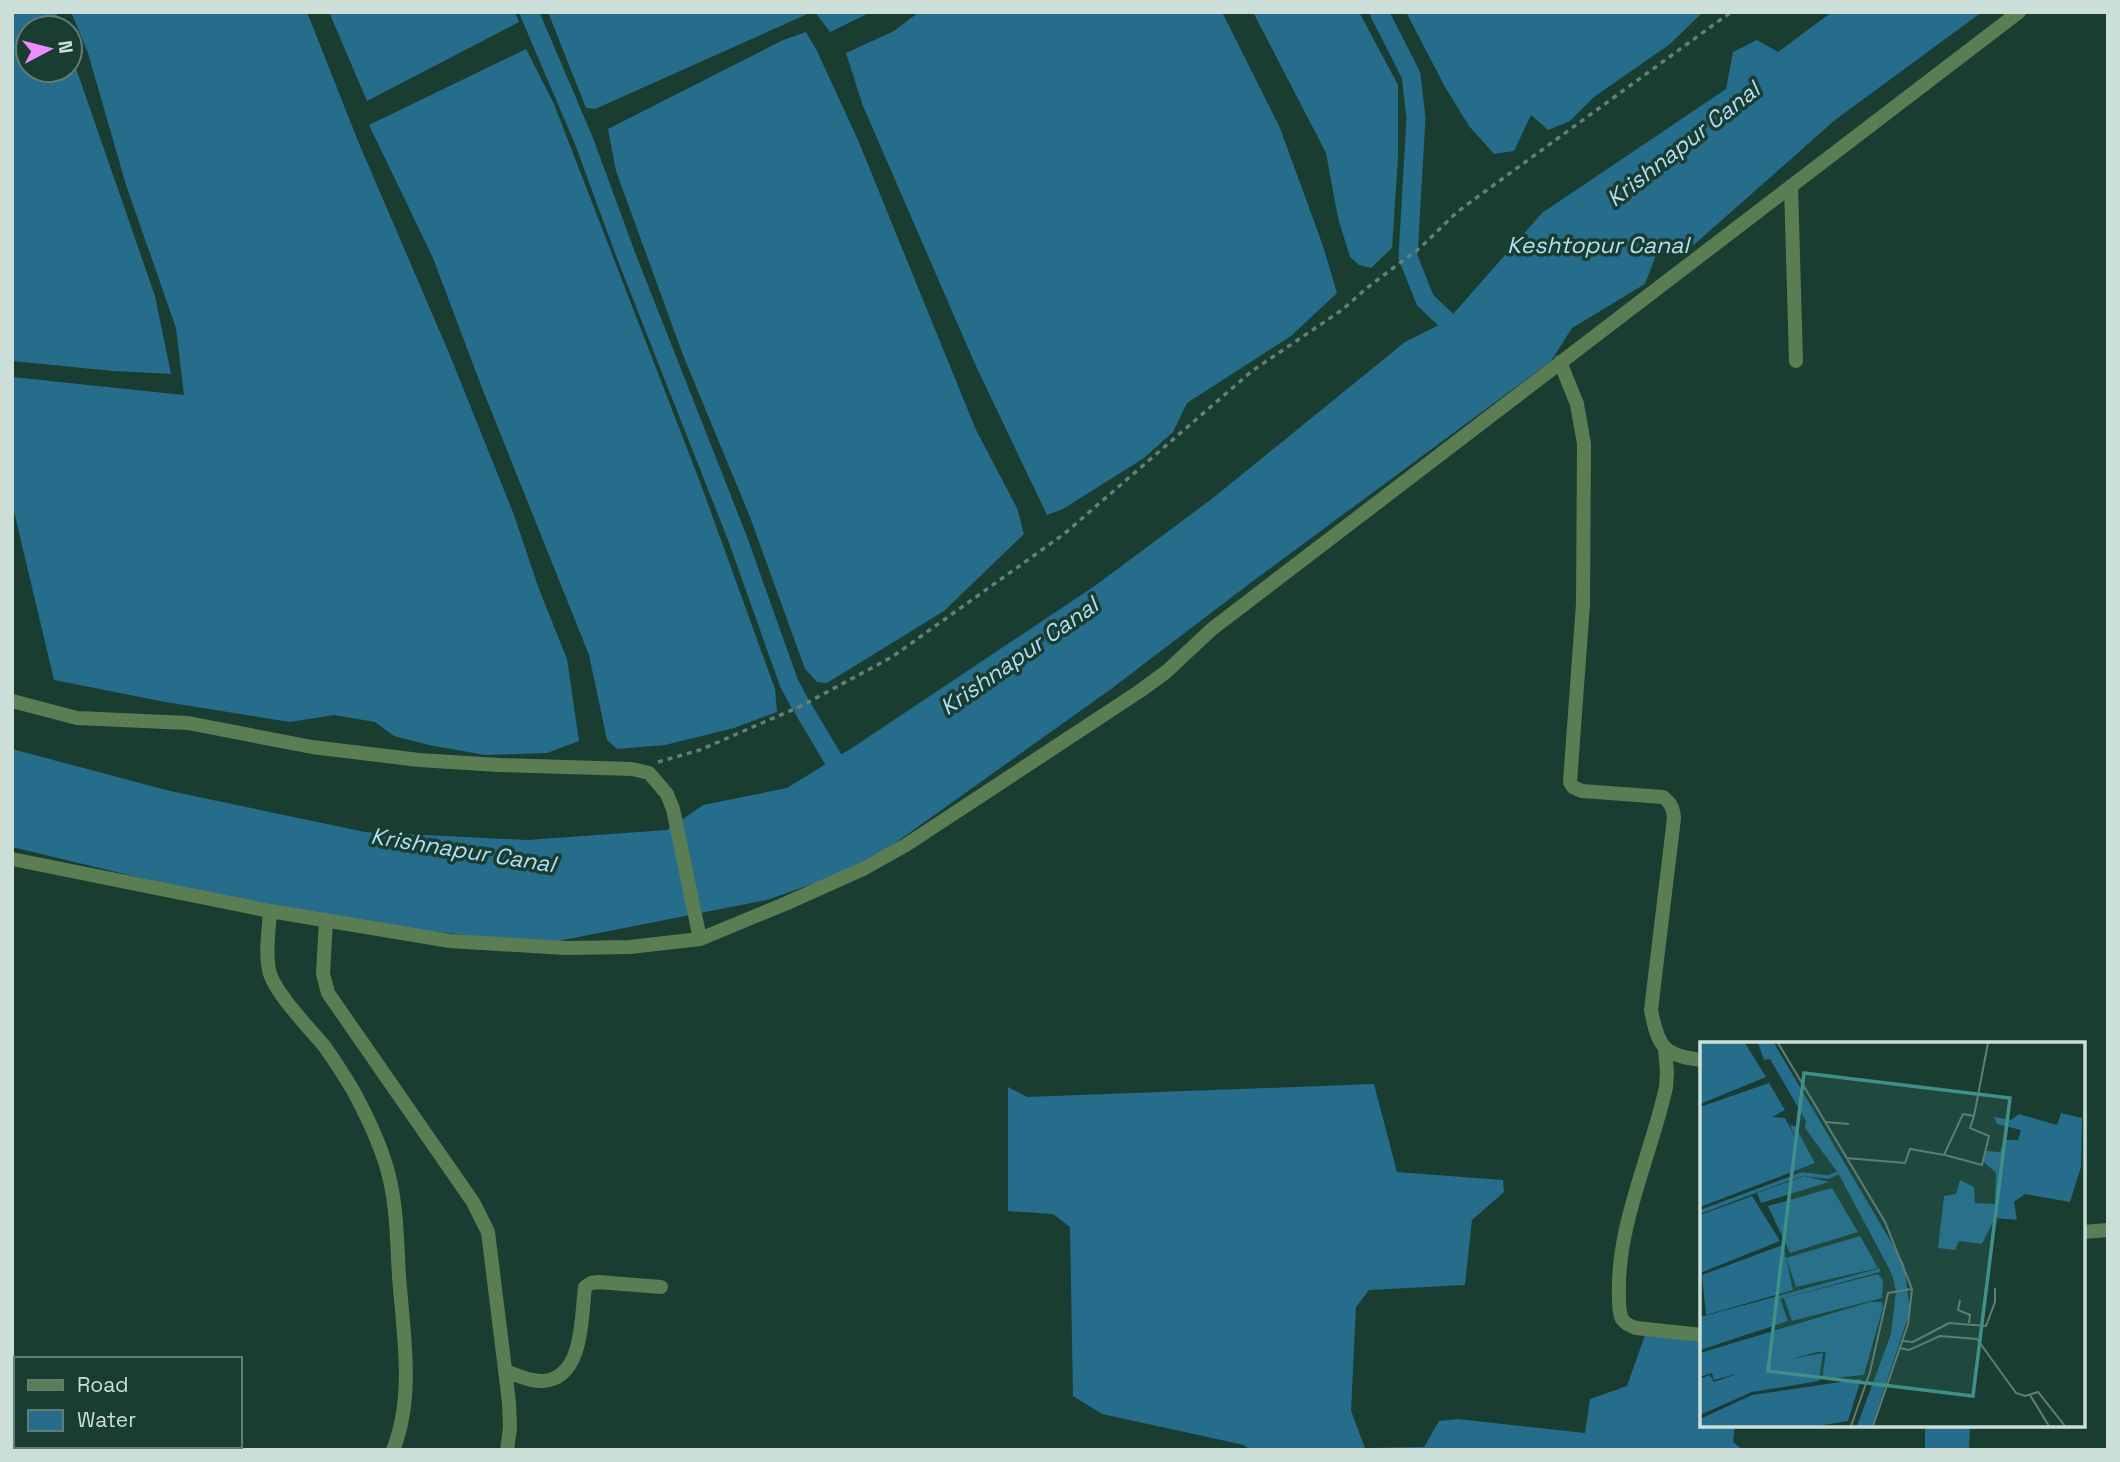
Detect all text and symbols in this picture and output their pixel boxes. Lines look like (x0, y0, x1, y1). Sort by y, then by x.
north arrow (14, 14, 84, 84)
text: N (52, 39, 79, 55)
water label: Krishnapur Canal (1600, 73, 1767, 213)
water label: Keshtopur Canal (1507, 230, 1691, 260)
water label: Krishnapur Canal (934, 589, 1106, 722)
water label: Krishnapur Canal (369, 821, 560, 880)
inset map (1700, 1042, 2085, 1427)
legend (14, 1357, 242, 1448)
text: Road (77, 1371, 129, 1398)
text: Water (77, 1406, 136, 1433)

